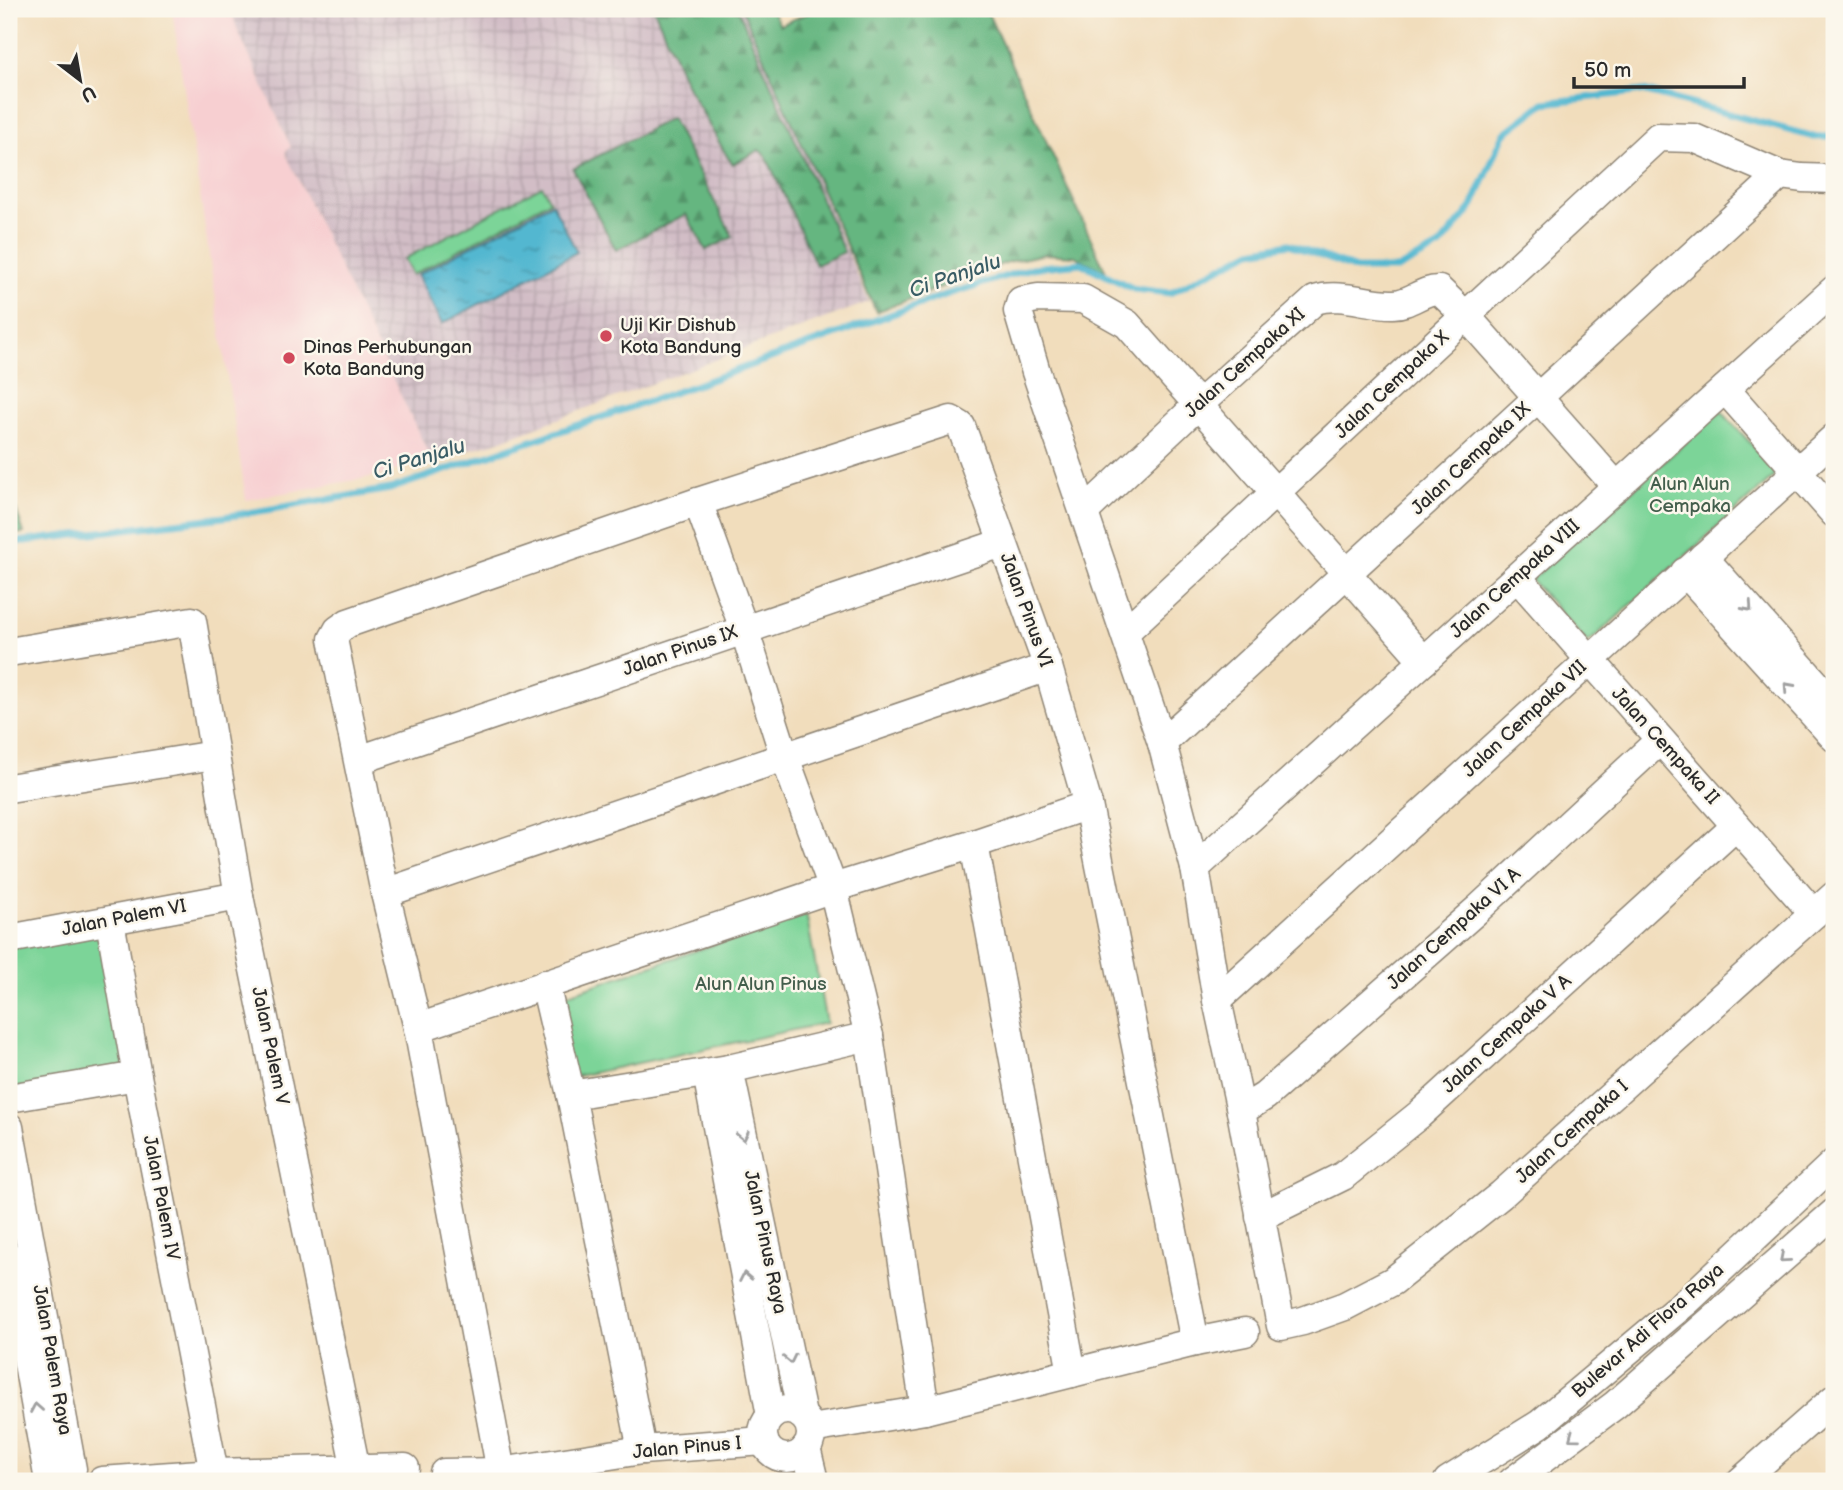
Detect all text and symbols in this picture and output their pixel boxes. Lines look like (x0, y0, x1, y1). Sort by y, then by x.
north arrow (46, 46, 116, 116)
scale bar (1574, 46, 1743, 90)
text: 50 m (1584, 58, 1631, 83)
text: U (76, 80, 100, 107)
water label: Ci Panjalu (906, 249, 1004, 303)
street label: Jalan Cempaka XI (1180, 303, 1310, 423)
place label: Uji Kir Dishub Kota Bandung (620, 314, 741, 359)
street label: Jalan Cempaka X (1330, 326, 1454, 444)
marker: Uji Kir Dishub Kota Bandung (598, 328, 614, 344)
place label: Dinas Perhubungan Kota Bandung (303, 336, 472, 381)
marker: Dinas Perhubungan Kota Bandung (281, 350, 297, 366)
street label: Jalan Cempaka IX (1407, 398, 1536, 520)
water label: Ci Panjalu (370, 433, 469, 485)
park label: Alun Alun Cempaka (1649, 473, 1731, 518)
street label: Jalan Cempaka VIII (1445, 515, 1585, 643)
street label: Jalan Pinus VI (995, 550, 1057, 671)
one-way arrow (1740, 599, 1752, 612)
street label: Jalan Pinus IX (620, 621, 741, 681)
street label: Jalan Cempaka VII (1458, 656, 1592, 782)
one-way arrow (1784, 682, 1797, 695)
street label: Jalan Cempaka II (1606, 683, 1724, 809)
street label: Jalan Cempaka VI A (1382, 863, 1526, 995)
street label: Jalan Palem VI (60, 895, 188, 941)
street label: Jalan Cempaka V A (1438, 970, 1577, 1098)
park label: Alun Alun Pinus (695, 973, 827, 996)
street label: Jalan Palem V (246, 985, 294, 1107)
street label: Jalan Cempaka I (1511, 1075, 1633, 1189)
one-way arrow (734, 1130, 749, 1142)
street label: Jalan Palem IV (138, 1134, 184, 1263)
street label: Jalan Pinus Raya (739, 1168, 791, 1316)
one-way arrow (1779, 1250, 1792, 1262)
street label: Bulevar Adi Flora Raya (1567, 1259, 1729, 1403)
one-way arrow (739, 1271, 754, 1283)
street label: Jalan Palem Raya (27, 1283, 77, 1437)
one-way arrow (781, 1353, 796, 1365)
one-way arrow (29, 1402, 44, 1414)
one-way arrow (1568, 1429, 1581, 1441)
street label: Jalan Pinus I (632, 1432, 742, 1464)

